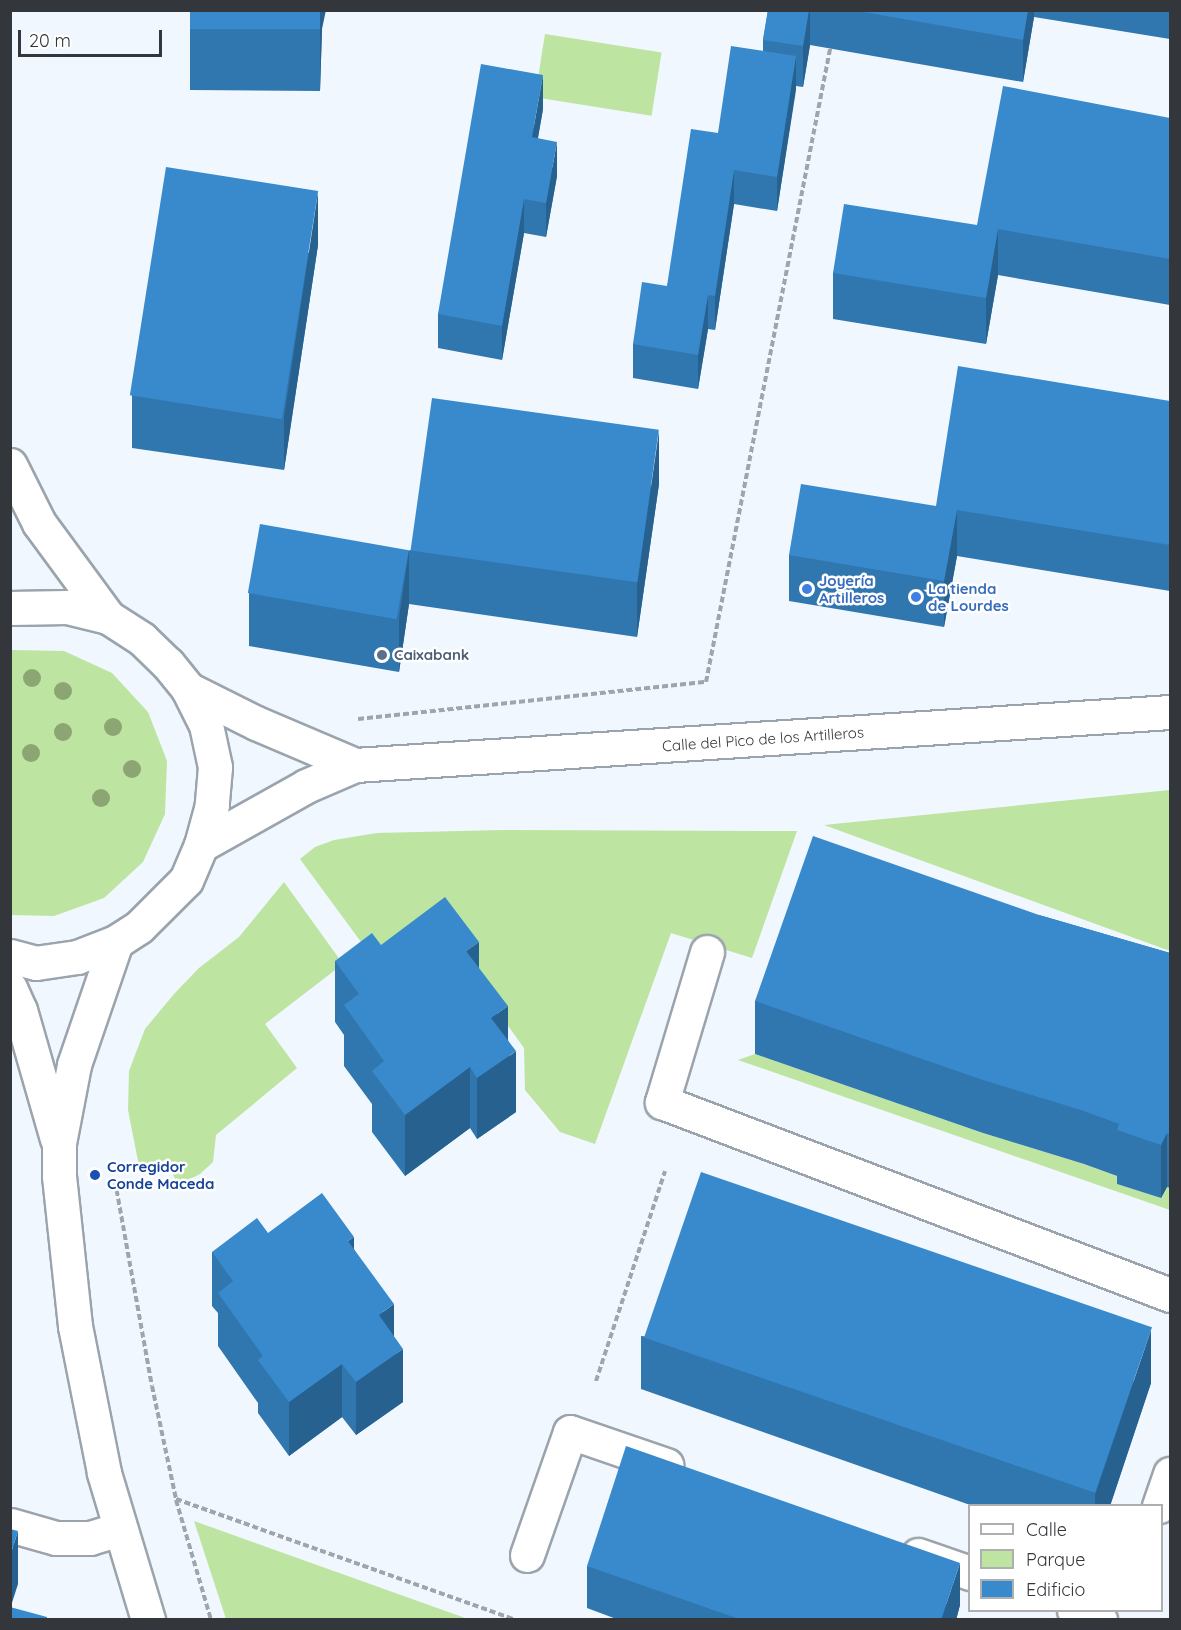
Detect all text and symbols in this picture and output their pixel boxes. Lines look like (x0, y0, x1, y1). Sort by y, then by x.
scale bar (21, 18, 165, 56)
text: 20 m (29, 29, 71, 52)
place label: Joyería Artilleros (819, 571, 884, 606)
place label: La tienda de Lourdes (928, 579, 1009, 614)
marker: Joyería Artilleros (800, 582, 814, 596)
marker: La tienda de Lourdes (909, 590, 923, 604)
place label: Caixabank (394, 646, 469, 664)
marker: Caixabank (375, 648, 389, 662)
street label: Calle del Pico de los Artilleros (662, 723, 864, 755)
place label: Corregidor Conde Maceda (107, 1157, 214, 1192)
marker: Corregidor Conde Maceda (88, 1168, 102, 1182)
legend (968, 1504, 1163, 1612)
text: Calle (1026, 1518, 1067, 1541)
text: Parque (1026, 1548, 1085, 1571)
text: Edificio (1026, 1578, 1085, 1601)

